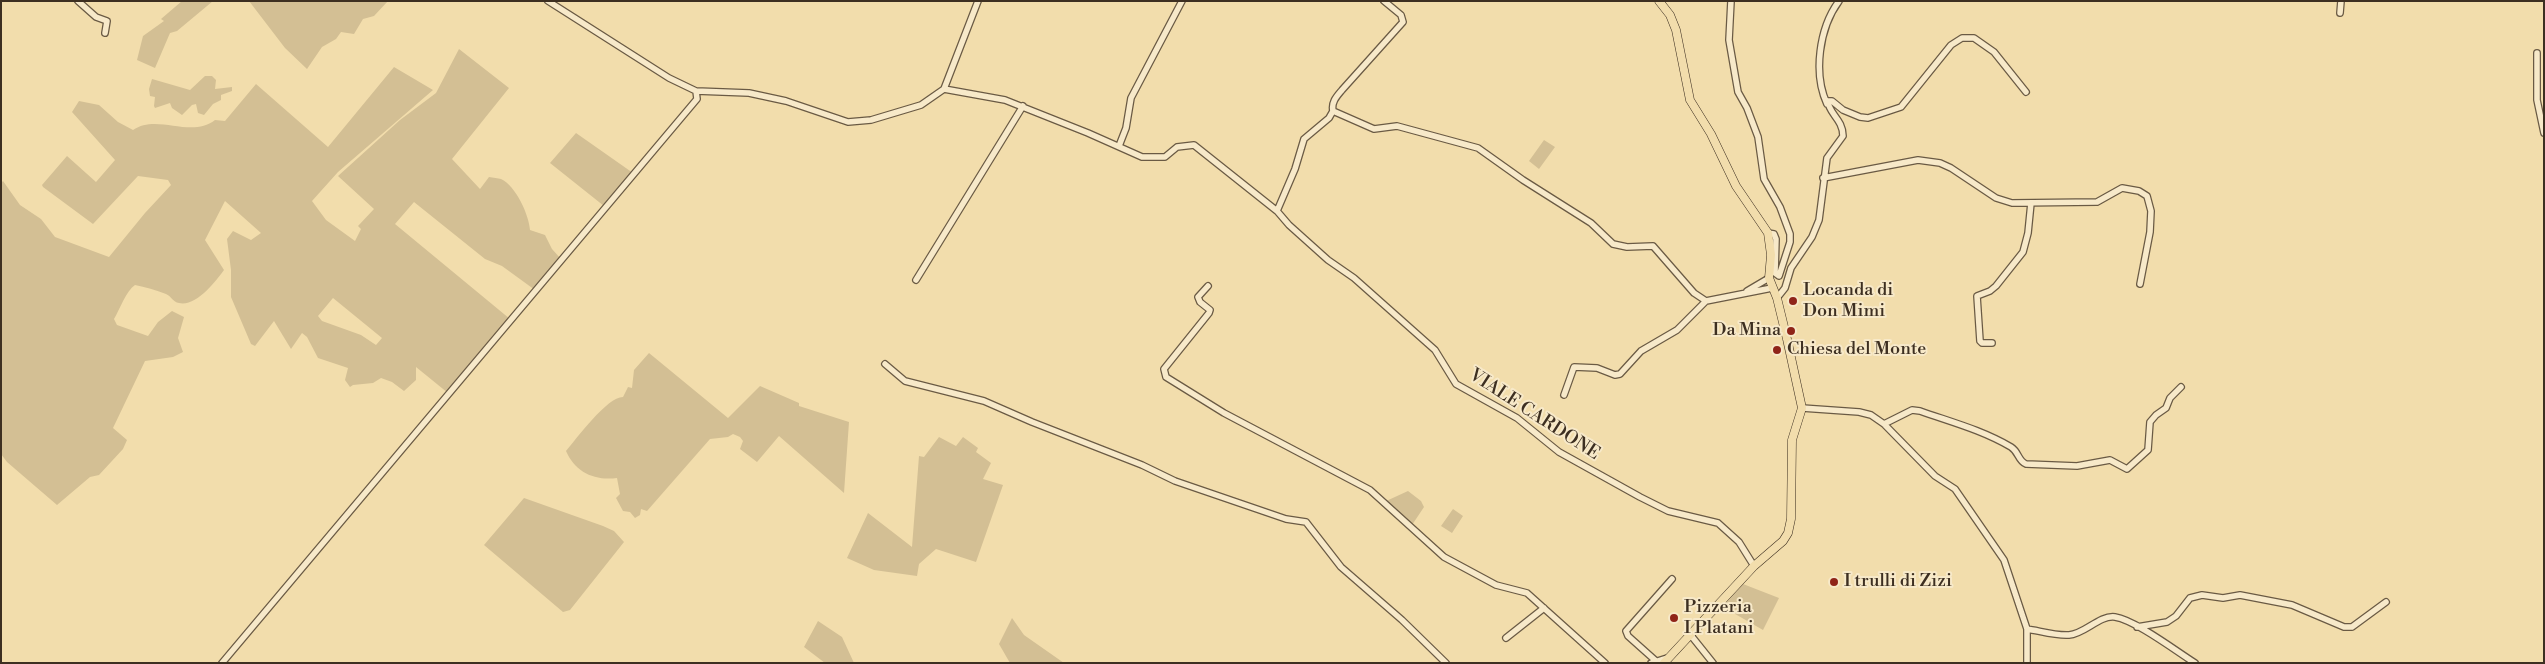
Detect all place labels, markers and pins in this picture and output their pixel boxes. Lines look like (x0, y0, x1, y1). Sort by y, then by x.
place label: Locanda di Don Mimi (1803, 280, 1893, 322)
marker: Locanda di Don Mimi (1787, 295, 1799, 307)
place label: Da Mina (1713, 320, 1781, 342)
marker: Da Mina (1785, 325, 1797, 337)
place label: Chiesa del Monte (1787, 339, 1926, 361)
marker: Chiesa del Monte (1771, 344, 1783, 356)
place label: I trulli di Zizi (1844, 571, 1952, 593)
marker: I trulli di Zizi (1828, 576, 1840, 588)
place label: Pizzeria I Platani (1684, 597, 1754, 640)
marker: Pizzeria I Platani (1668, 612, 1680, 624)

